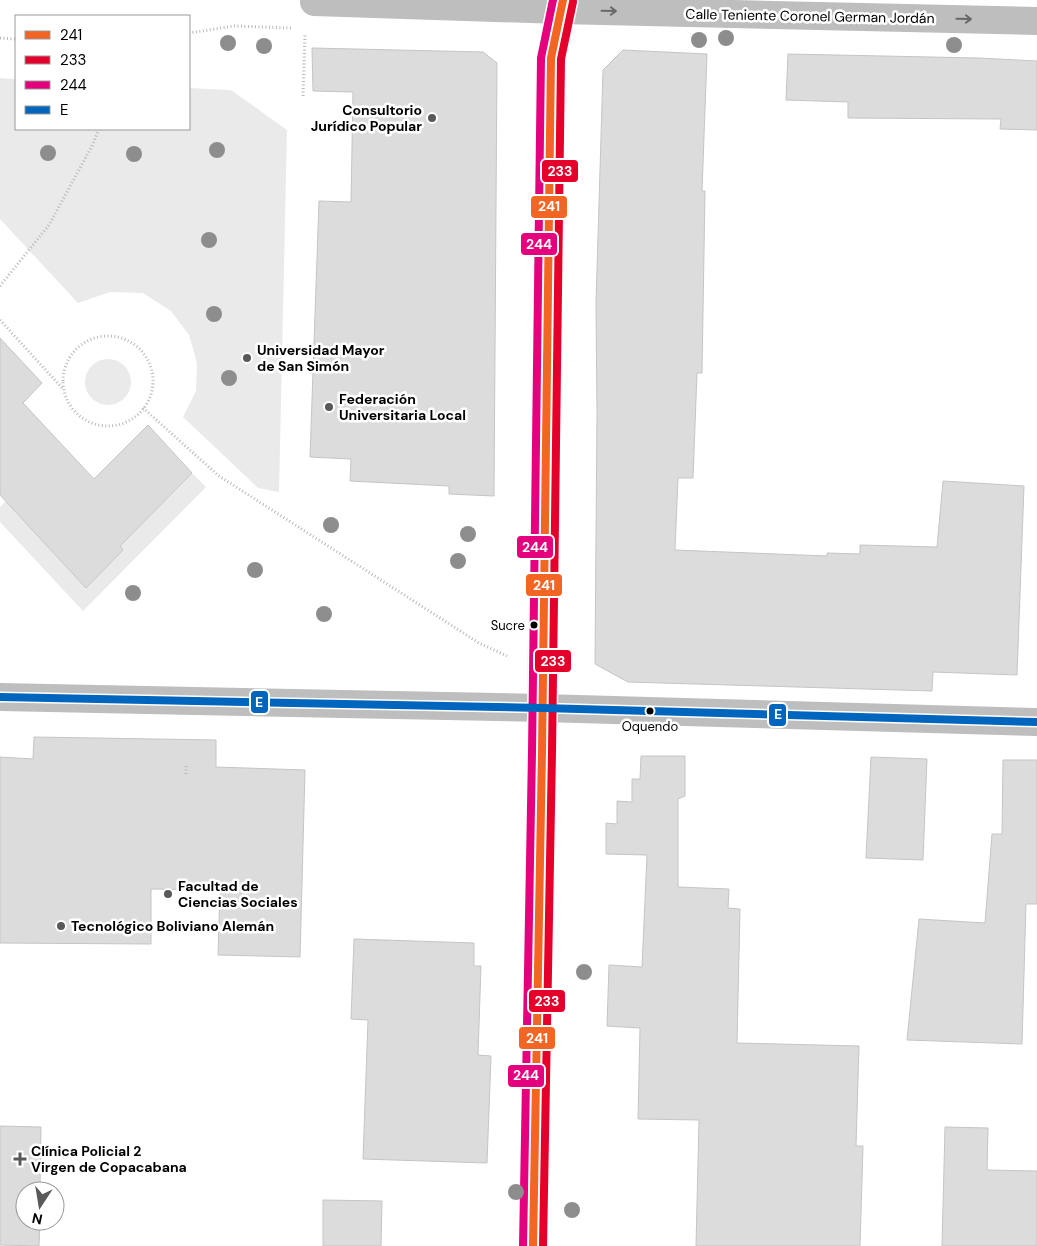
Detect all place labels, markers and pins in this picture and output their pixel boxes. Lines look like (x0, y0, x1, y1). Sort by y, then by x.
place label: Consultorio Jurídico Popular (311, 101, 422, 135)
marker: Consultorio Jurídico Popular (426, 112, 438, 124)
place label: Universidad Mayor de San Simón (257, 341, 385, 375)
marker: Universidad Mayor de San Simón (241, 352, 253, 364)
place label: Federación Universitaria Local (339, 390, 466, 424)
marker: Federación Universitaria Local (323, 401, 335, 413)
place label: Sucre (491, 617, 525, 634)
marker: Sucre (529, 620, 539, 630)
marker: Oquendo (645, 706, 655, 716)
place label: Oquendo (622, 718, 678, 735)
place label: Facultad de Ciencias Sociales (178, 877, 298, 911)
marker: Facultad de Ciencias Sociales (162, 888, 174, 900)
place label: Tecnológico Boliviano Alemán (71, 917, 274, 935)
marker: Tecnológico Boliviano Alemán (55, 920, 67, 932)
place label: Clínica Policial 2 Virgen de Copacabana (31, 1142, 187, 1176)
marker: Clínica Policial 2 Virgen de Copacabana (13, 1152, 27, 1166)

